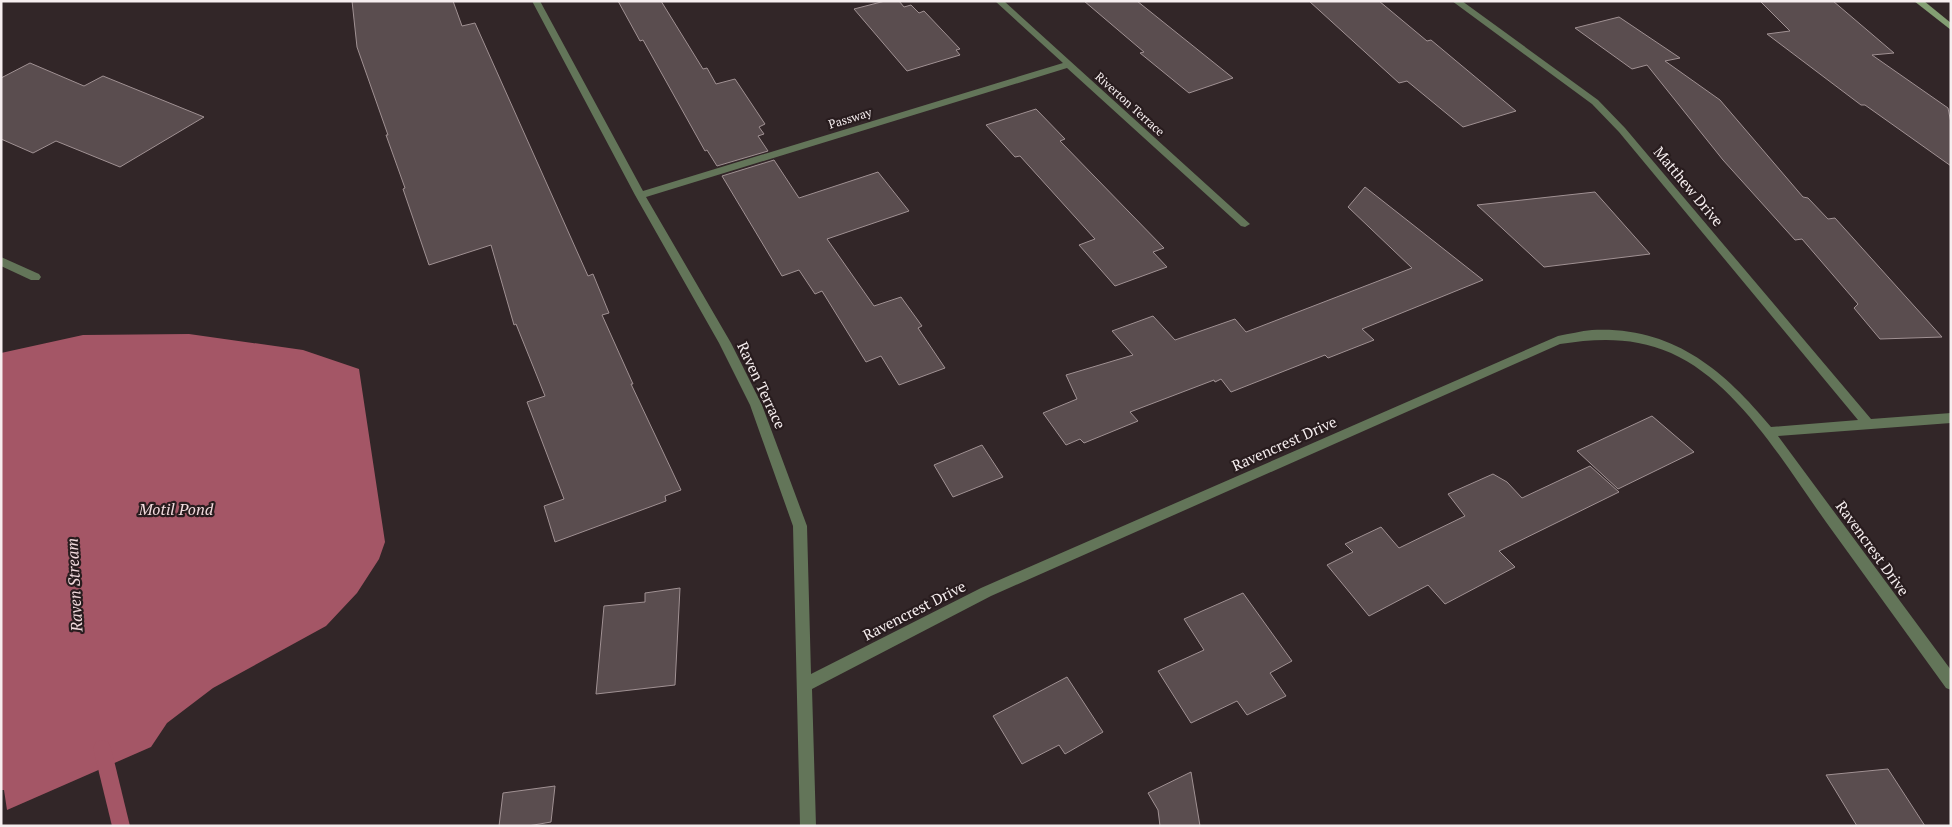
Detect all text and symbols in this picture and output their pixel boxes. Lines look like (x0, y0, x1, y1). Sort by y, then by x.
street label: Riverton Terrace (1092, 69, 1168, 139)
street label: Passway (827, 104, 874, 132)
street label: Matthew Drive (1650, 142, 1728, 230)
street label: Raven Terrace (733, 338, 791, 432)
street label: Ravencrest Drive (1228, 411, 1340, 475)
street label: Ravencrest Drive (1832, 497, 1914, 599)
water label: Motil Pond (138, 498, 214, 520)
water label: Raven Stream (61, 538, 87, 633)
street label: Ravencrest Drive (859, 576, 969, 644)

